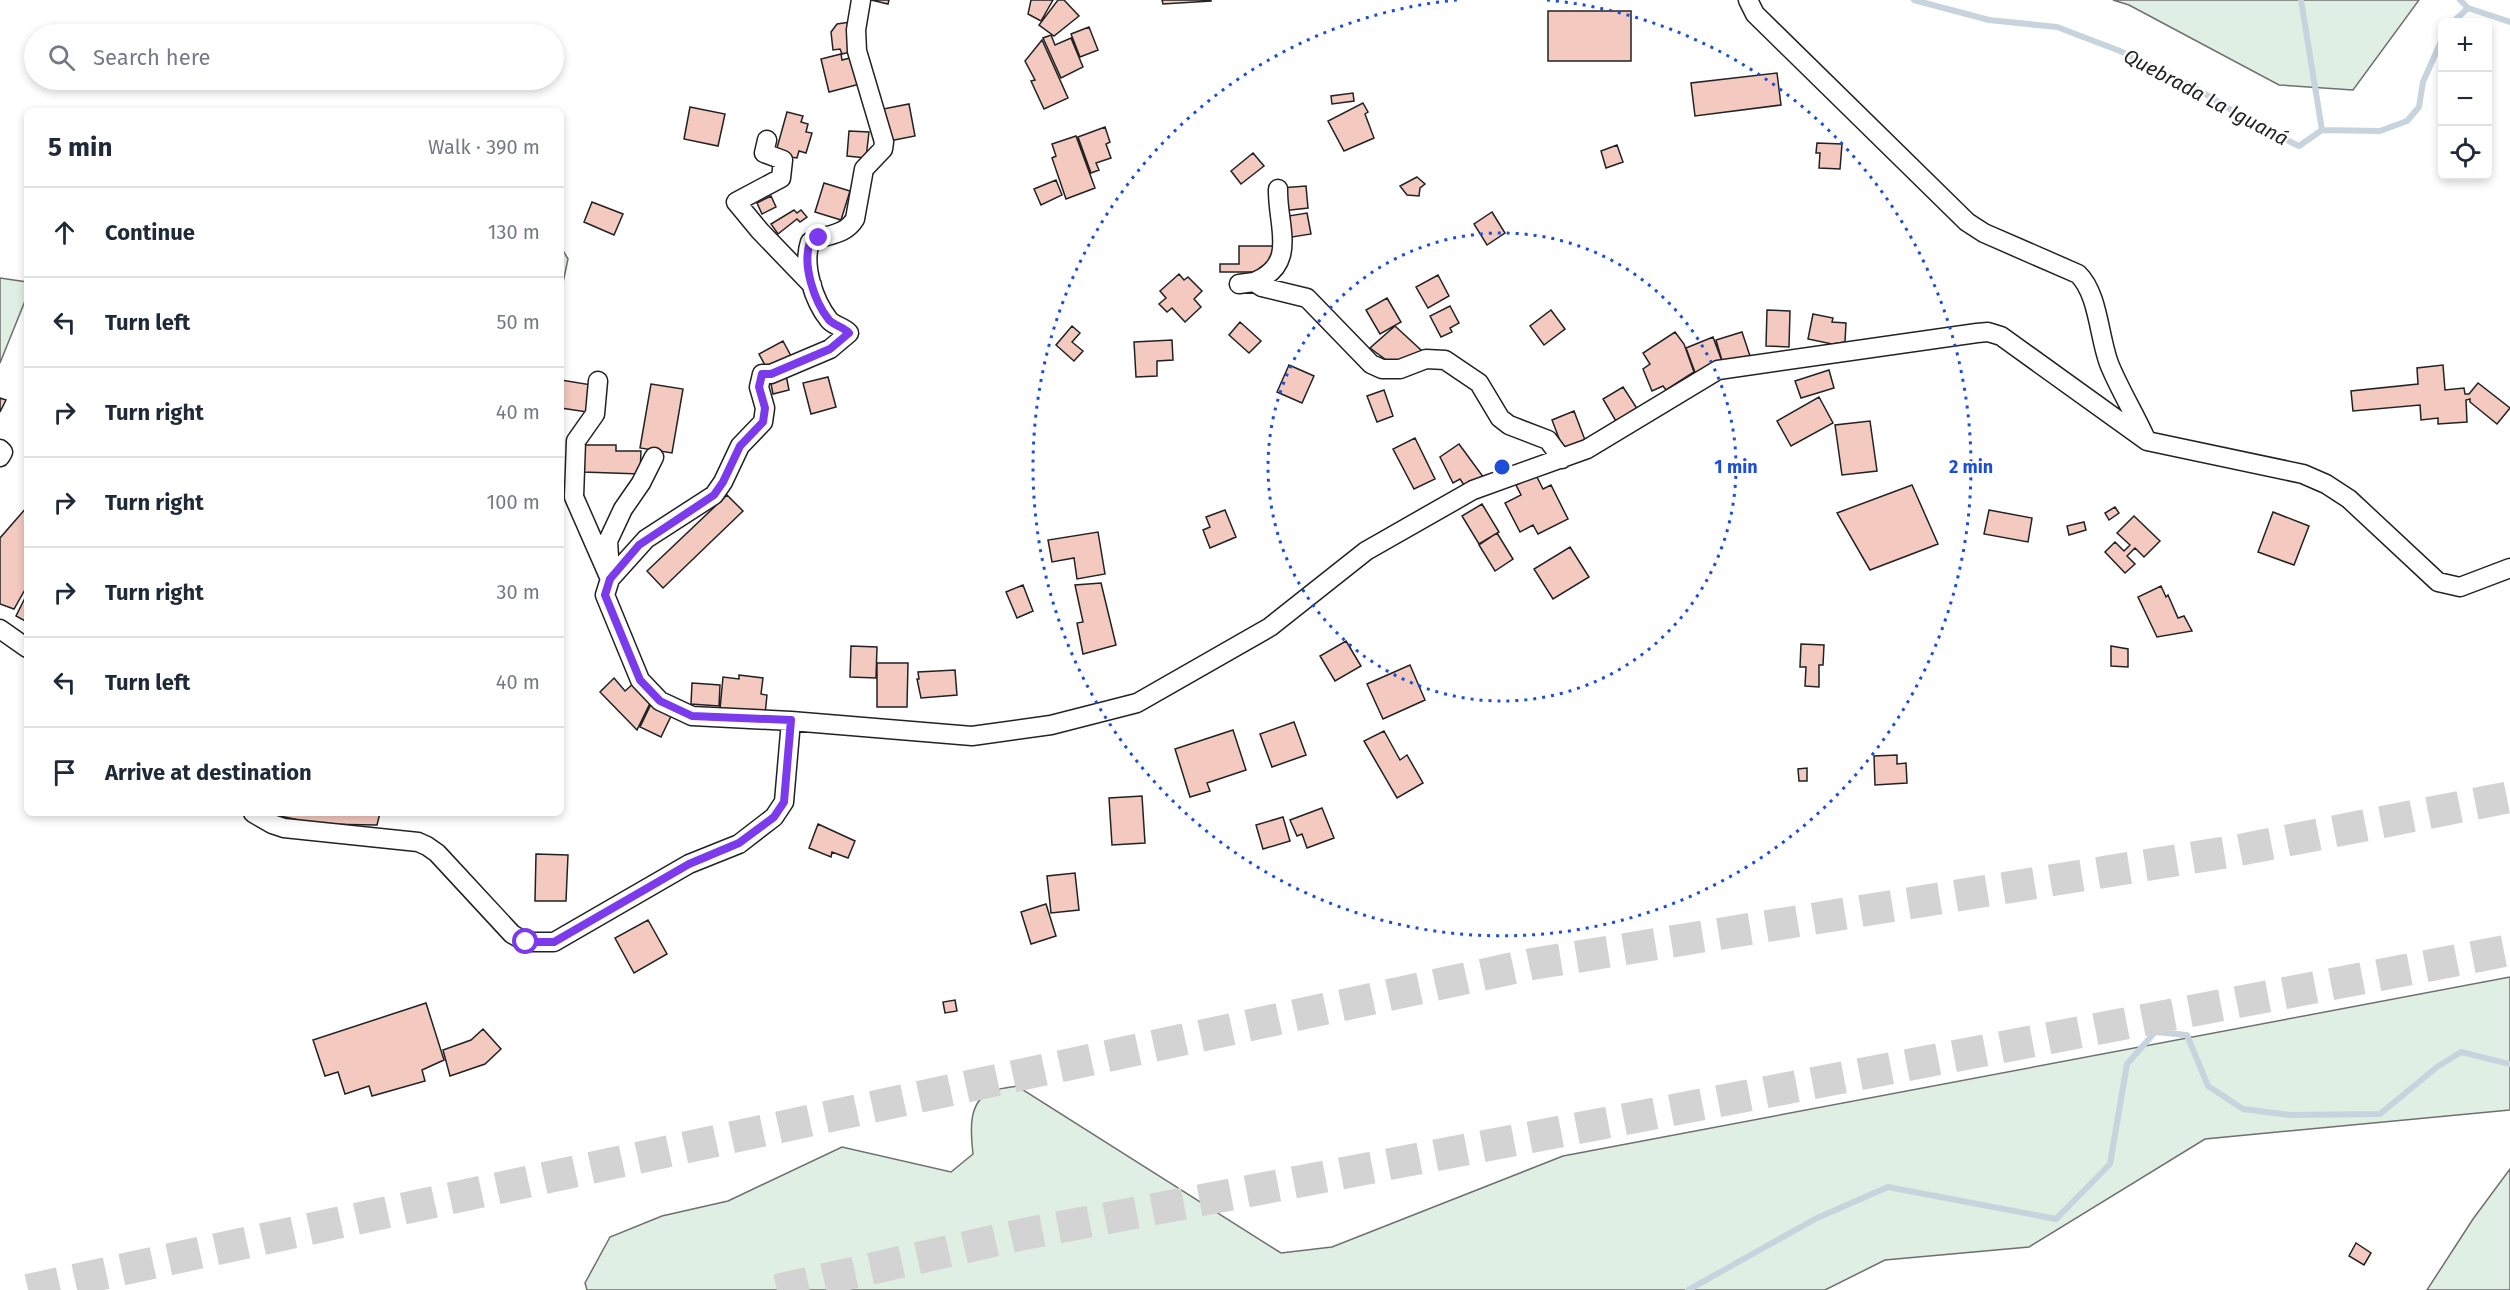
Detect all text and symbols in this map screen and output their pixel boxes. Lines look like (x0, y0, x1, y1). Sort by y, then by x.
map controls (2438, 18, 2492, 180)
button: + (2438, 18, 2492, 72)
search box (24, 24, 564, 90)
icon: search (45, 41, 78, 74)
water label: Quebrada La Iguaná (2120, 43, 2292, 151)
text: Search here (93, 44, 211, 71)
button: − (2438, 72, 2492, 126)
button: locate (2438, 126, 2492, 180)
text: 5 min (48, 132, 112, 163)
text: Walk · 390 m (428, 135, 540, 159)
icon: ahead (48, 216, 81, 249)
text: Continue (105, 219, 195, 246)
text: 130 m (488, 220, 540, 244)
route end (805, 224, 831, 250)
icon: left (48, 306, 81, 339)
text: Turn left (105, 309, 190, 336)
text: 50 m (496, 310, 540, 334)
icon: right (48, 396, 81, 429)
text: Turn right (105, 399, 204, 426)
text: 40 m (496, 400, 540, 424)
text: 1 min (1714, 456, 1758, 478)
text: 2 min (1949, 456, 1993, 478)
centre of rings (1492, 457, 1512, 477)
icon: right (48, 486, 81, 519)
text: Turn right (105, 489, 204, 516)
text: 100 m (487, 490, 540, 514)
icon: right (48, 576, 81, 609)
text: Turn right (105, 579, 204, 606)
text: 30 m (496, 580, 540, 604)
icon: left (48, 666, 81, 699)
text: Turn left (105, 669, 190, 696)
text: 40 m (496, 670, 540, 694)
icon: arrive (48, 756, 81, 789)
text: Arrive at destination (105, 759, 312, 786)
route start (512, 928, 538, 954)

